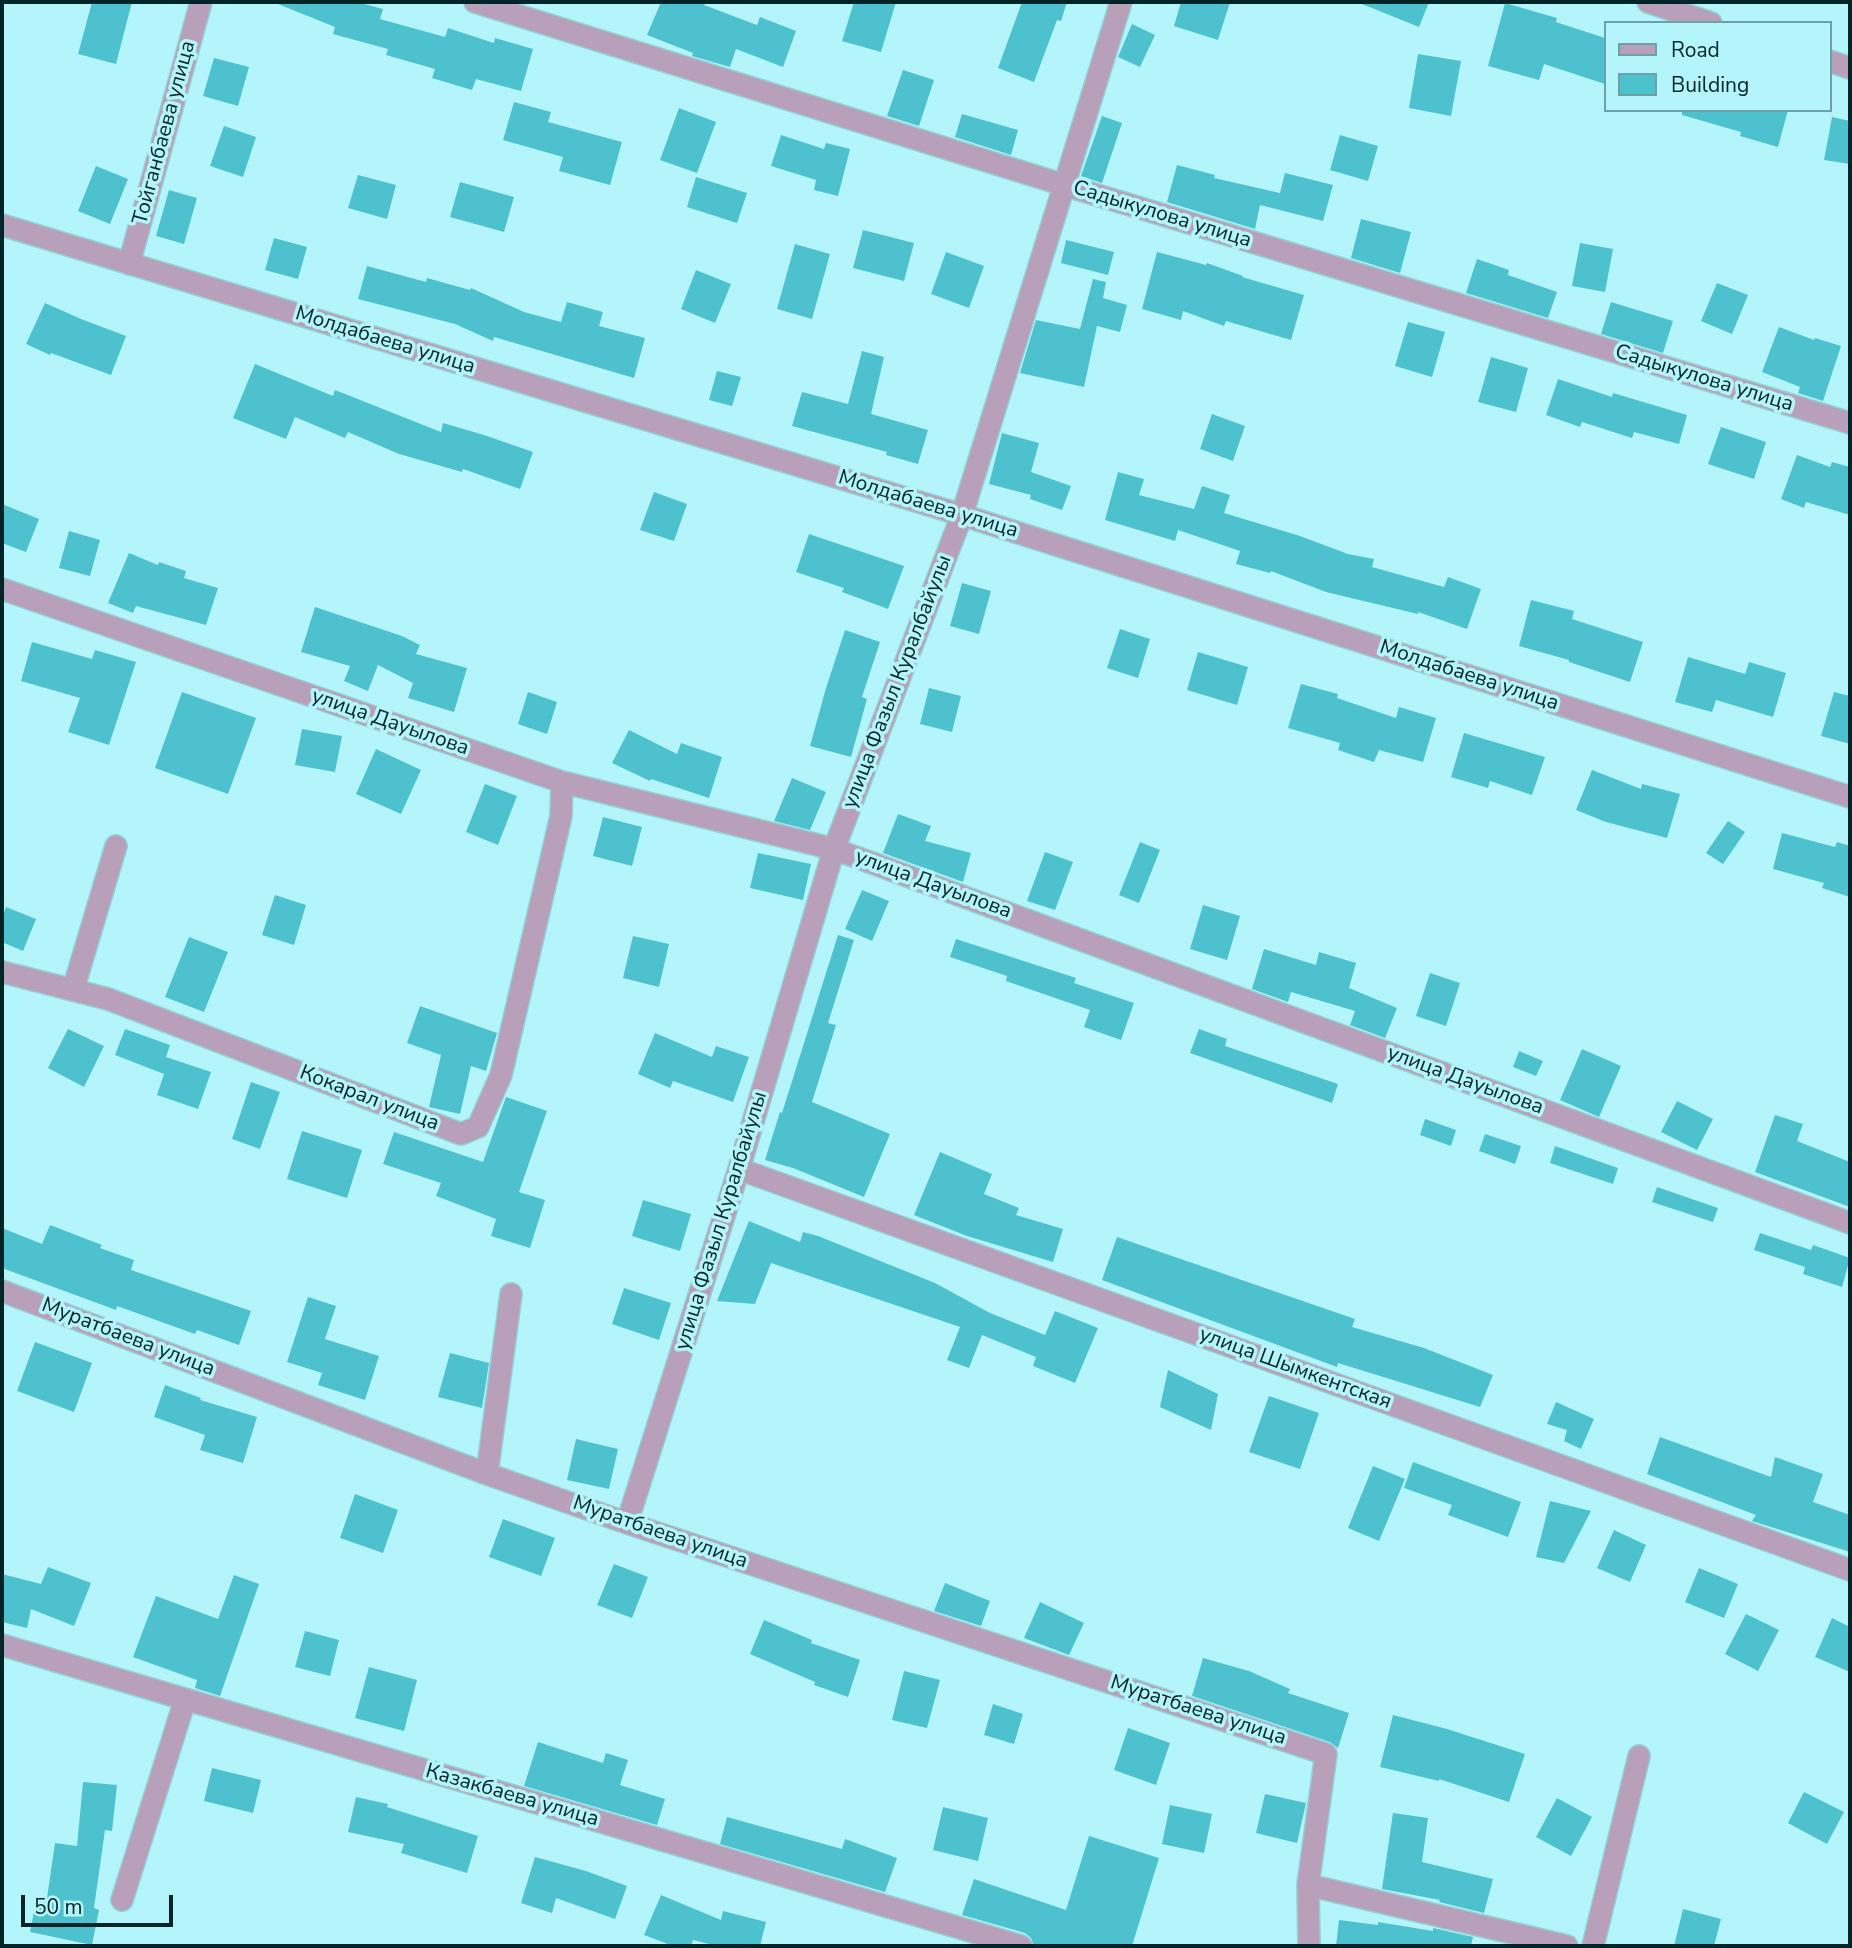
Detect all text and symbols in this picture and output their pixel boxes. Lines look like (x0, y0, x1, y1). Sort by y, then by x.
legend (1604, 21, 1831, 112)
text: Road (1671, 36, 1720, 64)
street label: Тойганбаева улица (128, 38, 202, 228)
text: Building (1671, 71, 1749, 99)
street label: Садыкулова улица (1070, 176, 1254, 254)
street label: Молдабаева улица (292, 302, 478, 380)
street label: Садыкулова улица (1612, 340, 1796, 418)
street label: Молдабаева улица (835, 466, 1021, 544)
street label: улица Фазыл Куралбайулы (838, 552, 958, 812)
street label: Молдабаева улица (1376, 635, 1562, 717)
street label: улица Дауылова (308, 684, 472, 762)
street label: улица Дауылова (851, 845, 1015, 925)
street label: улица Дауылова (1383, 1041, 1547, 1121)
street label: Кокарал улица (296, 1061, 442, 1137)
street label: улица Фазыл Куралбайулы (671, 1089, 773, 1353)
street label: Муратбаева улица (38, 1293, 218, 1383)
street label: улица Шымкентская (1195, 1322, 1395, 1416)
street label: Муратбаева улица (569, 1491, 751, 1575)
street label: Муратбаева улица (1107, 1671, 1289, 1751)
street label: Казакбаева улица (423, 1759, 601, 1833)
scale bar (24, 1882, 177, 1926)
text: 50 m (34, 1893, 83, 1921)

